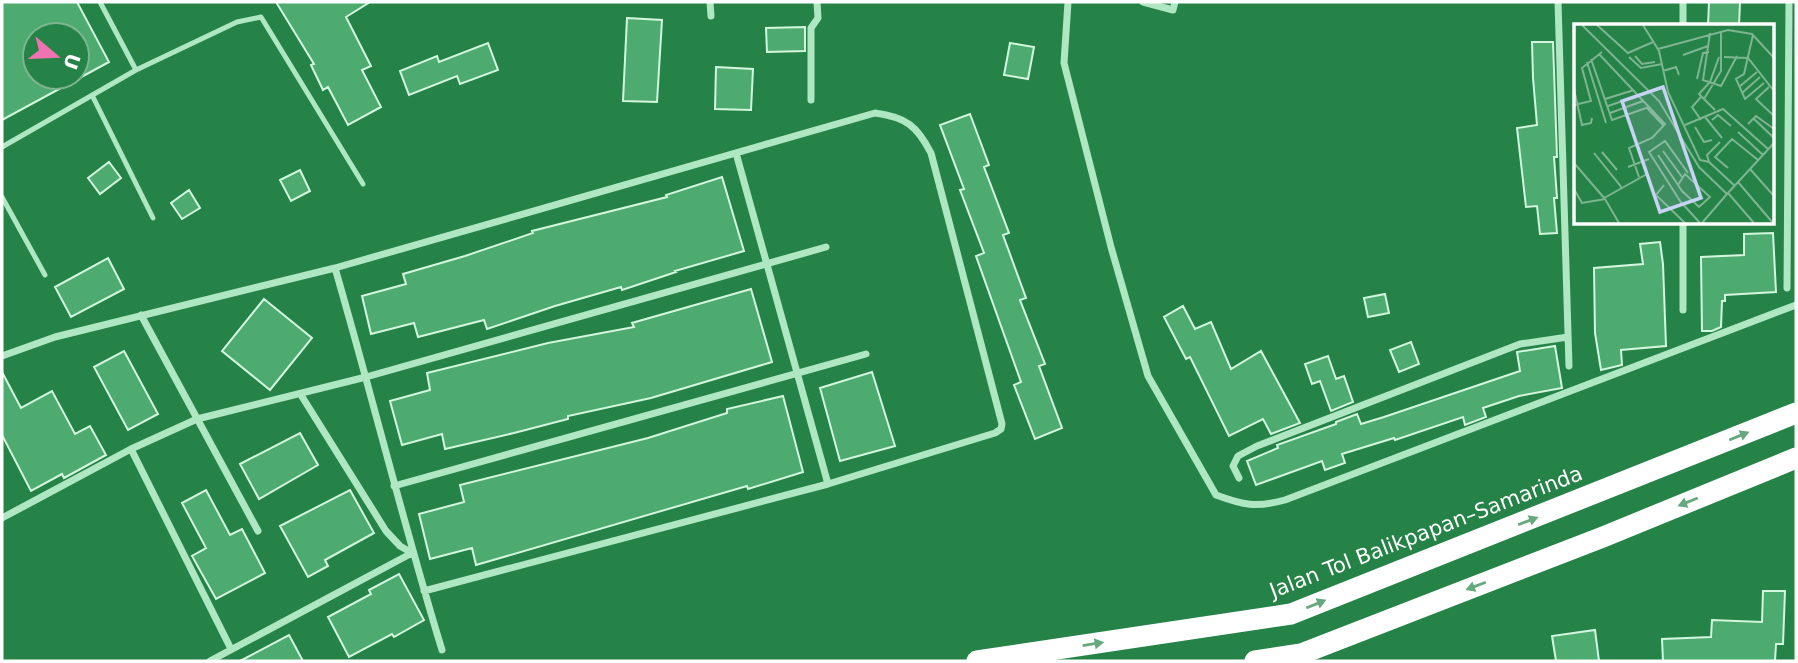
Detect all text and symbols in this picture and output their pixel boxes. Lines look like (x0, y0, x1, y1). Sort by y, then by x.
north arrow (21, 21, 91, 91)
inset map (1574, 24, 1773, 224)
text: U (59, 51, 85, 72)
one-way arrow (1729, 430, 1749, 442)
street label: Jalan Tol Balikpapan–Samarinda (1264, 461, 1586, 604)
one-way arrow (1677, 496, 1698, 507)
one-way arrow (1518, 515, 1539, 526)
one-way arrow (1466, 580, 1487, 591)
one-way arrow (1306, 598, 1327, 609)
one-way arrow (1082, 638, 1104, 649)

